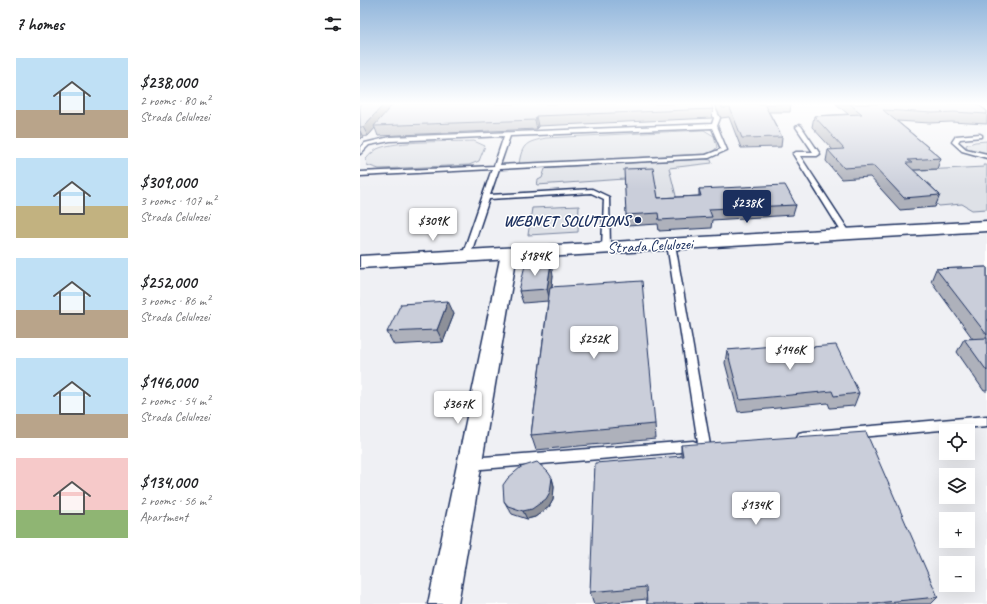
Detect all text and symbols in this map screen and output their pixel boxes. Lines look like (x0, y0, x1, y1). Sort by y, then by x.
icon: filters (322, 13, 344, 35)
text: 7 homes (16, 14, 64, 35)
text: $238,000 (140, 72, 197, 93)
icon: home (48, 74, 96, 122)
text: 2 rooms · 80 m² (140, 93, 210, 109)
text: Strada Celulozei (140, 109, 210, 125)
text: $309,000 (140, 172, 197, 193)
icon: home (48, 174, 96, 222)
pin: $238K (719, 190, 775, 224)
text: 3 rooms · 107 m² (140, 193, 216, 209)
text: $238K (732, 195, 762, 211)
pin: $309K (405, 208, 461, 242)
text: Strada Celulozei (140, 209, 210, 225)
place label: WEBNET SOLUTIONS (503, 211, 633, 231)
text: $309K (418, 213, 448, 229)
marker: WEBNET SOLUTIONS (633, 215, 643, 225)
street label: Strada Celulozei (607, 234, 695, 258)
pin: $184K (507, 243, 563, 277)
text: $184K (520, 248, 550, 264)
text: $252,000 (140, 272, 197, 293)
icon: home (48, 274, 96, 322)
text: 3 rooms · 86 m² (140, 293, 210, 309)
text: Strada Celulozei (140, 309, 210, 325)
pin: $252K (566, 326, 622, 360)
text: $252K (579, 331, 609, 347)
pin: $146K (762, 337, 818, 371)
text: $146K (775, 342, 805, 358)
text: $146,000 (140, 372, 197, 393)
icon: home (48, 374, 96, 422)
pin: $367K (430, 391, 486, 425)
text: 2 rooms · 54 m² (140, 393, 210, 409)
text: $367K (443, 396, 473, 412)
text: Strada Celulozei (140, 409, 210, 425)
map controls (939, 424, 975, 592)
button: locate (939, 424, 975, 460)
button: layers (939, 468, 975, 504)
text: $134,000 (140, 472, 197, 493)
icon: home (48, 474, 96, 522)
pin: $134K (728, 492, 784, 526)
text: 2 rooms · 56 m² (140, 493, 210, 509)
text: $134K (741, 497, 771, 513)
text: Apartment (140, 509, 188, 525)
button: + (939, 512, 975, 548)
button: − (939, 556, 975, 592)

